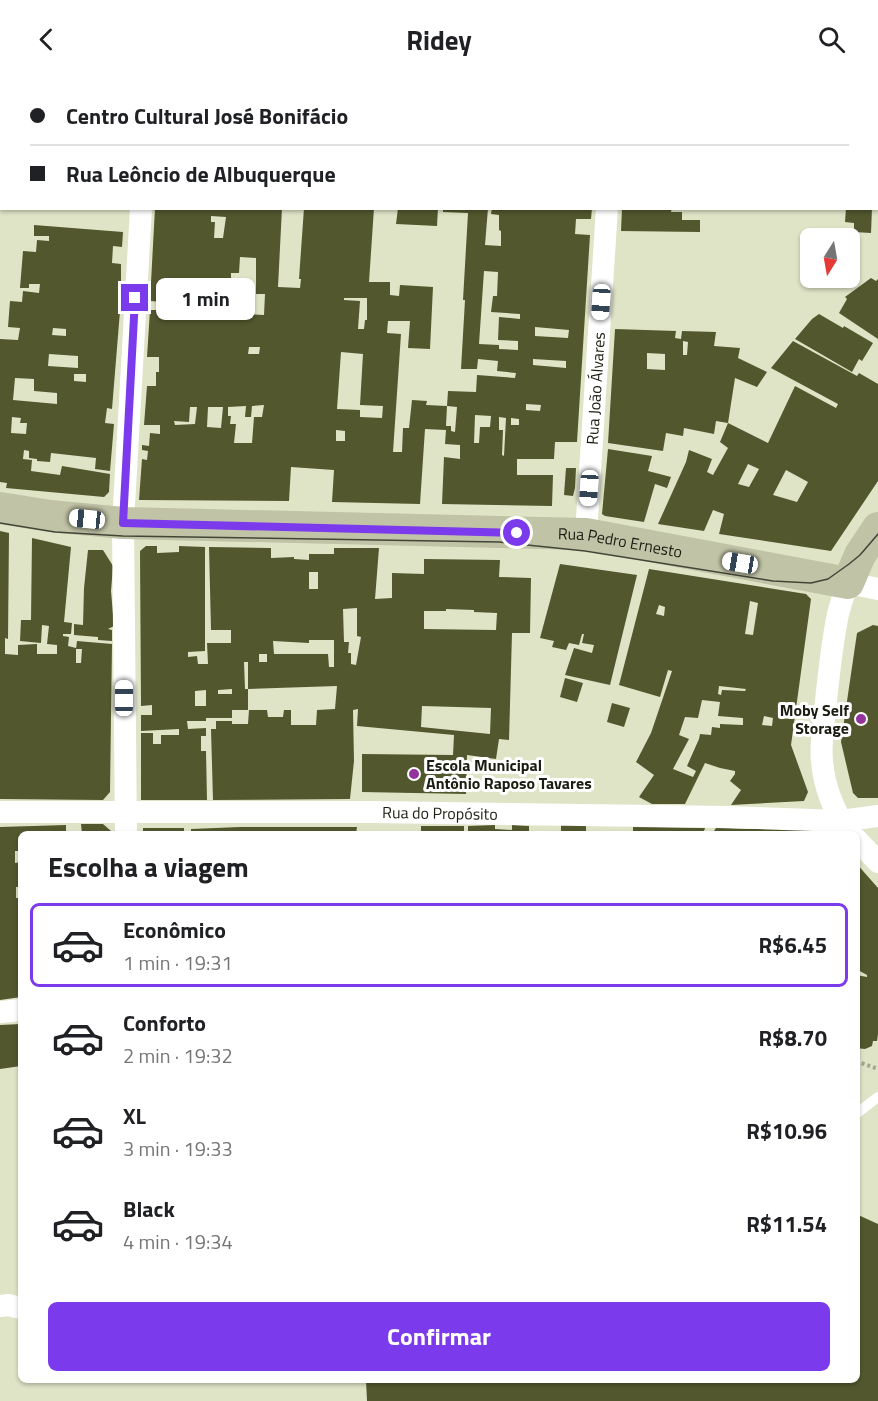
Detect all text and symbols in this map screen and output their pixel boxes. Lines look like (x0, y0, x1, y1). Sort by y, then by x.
text: Ridey (406, 19, 472, 60)
icon: back (30, 23, 63, 56)
icon: search (815, 23, 848, 56)
text: Centro Cultural José Bonifácio (66, 99, 348, 133)
text: Rua Leôncio de Albuquerque (66, 157, 336, 191)
north arrow (800, 228, 860, 288)
map controls (800, 228, 860, 288)
callout: 1 min (156, 277, 255, 319)
text: 1 min (181, 283, 230, 314)
car (591, 283, 611, 321)
route end (121, 284, 148, 311)
street label: Rua João Álvares (580, 331, 611, 445)
car (579, 469, 599, 507)
car (68, 508, 106, 530)
route start (503, 519, 530, 546)
street label: Rua Pedro Ernesto (558, 521, 684, 564)
car (721, 551, 759, 575)
car (115, 680, 133, 716)
place label: Moby Self Storage (780, 698, 849, 740)
marker: Moby Self Storage (854, 712, 868, 726)
place label: Escola Municipal Antônio Raposo Tavares (426, 753, 592, 795)
marker: Escola Municipal Antônio Raposo Tavares (407, 767, 421, 781)
street label: Rua do Propósito (382, 800, 498, 826)
text: Escolha a viagem (48, 846, 249, 887)
text: Econômico (123, 913, 226, 947)
icon: car (51, 918, 105, 972)
text: R$6.45 (758, 928, 827, 962)
text: 1 min · 19:31 (123, 947, 233, 978)
text: Conforto (123, 1006, 206, 1040)
icon: car (51, 1011, 105, 1065)
text: R$8.70 (758, 1021, 827, 1055)
text: 2 min · 19:32 (123, 1040, 233, 1071)
text: XL (123, 1099, 146, 1133)
icon: car (51, 1104, 105, 1158)
text: R$10.96 (746, 1114, 827, 1148)
text: 3 min · 19:33 (123, 1133, 233, 1164)
text: Black (123, 1192, 175, 1226)
icon: car (51, 1197, 105, 1251)
text: R$11.54 (746, 1207, 827, 1241)
text: 4 min · 19:34 (123, 1226, 233, 1257)
button: Confirmar (48, 1302, 830, 1371)

